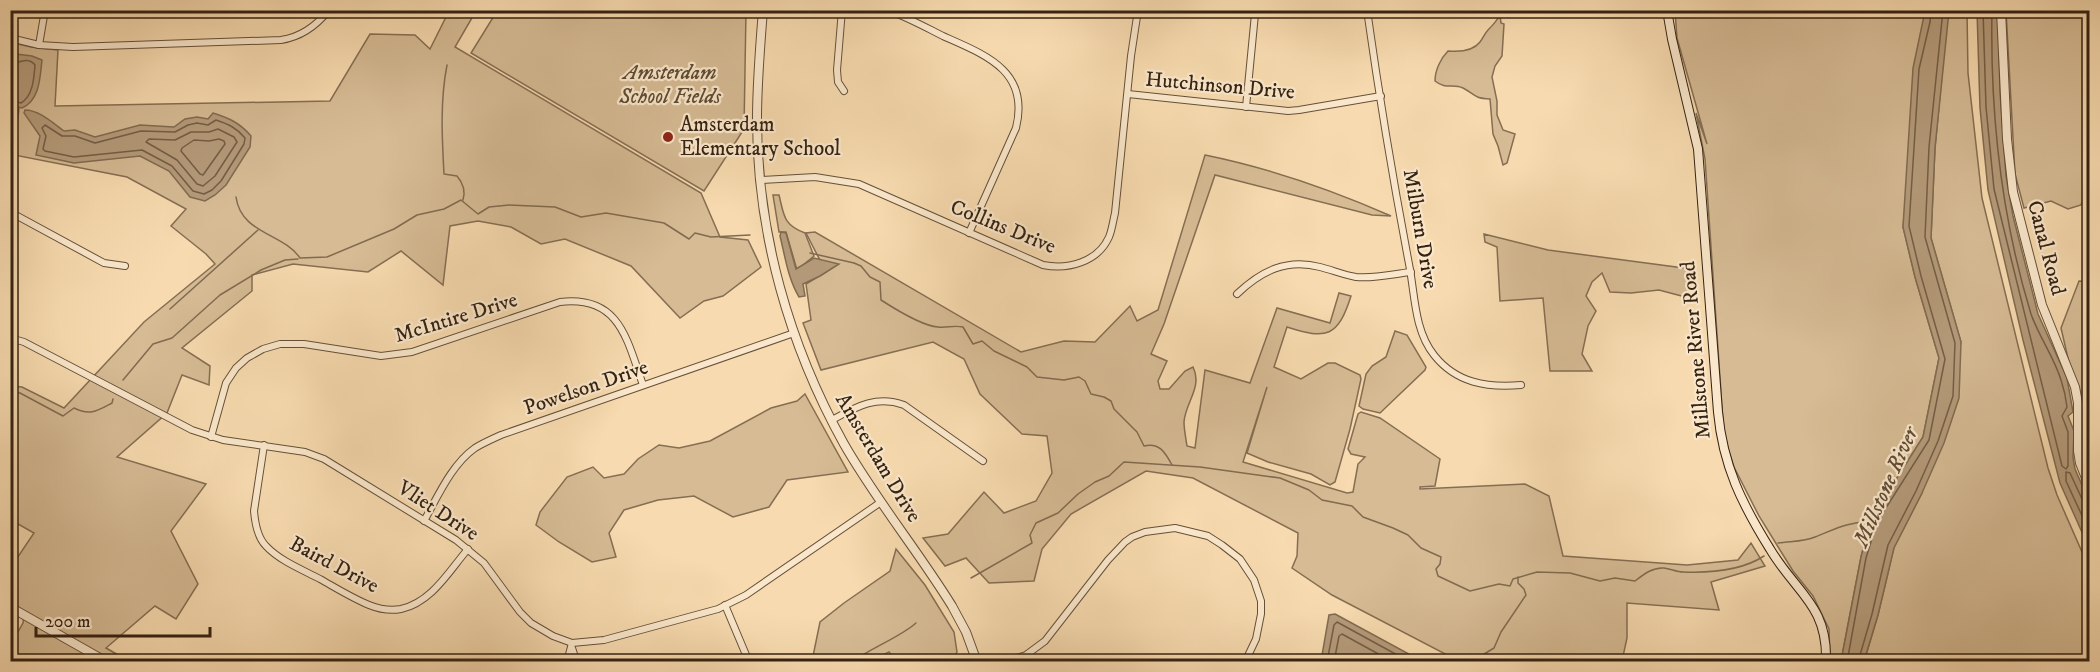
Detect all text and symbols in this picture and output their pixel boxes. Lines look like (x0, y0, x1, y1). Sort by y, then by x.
park label: Amsterdam School Fields (618, 60, 721, 110)
street label: Hutchinson Drive (1144, 67, 1296, 106)
place label: Amsterdam Elementary School (680, 112, 841, 162)
marker: Amsterdam Elementary School (661, 130, 675, 144)
street label: Milburn Drive (1397, 167, 1443, 291)
street label: Collins Drive (946, 194, 1060, 260)
street label: Canal Road (2021, 198, 2071, 299)
street label: Millstone River Road (1675, 260, 1717, 440)
street label: McIntire Drive (391, 287, 521, 349)
street label: Powelson Drive (520, 354, 652, 421)
street label: Amsterdam Drive (829, 389, 927, 527)
water label: Millstone River (1847, 421, 1925, 553)
street label: Vliet Drive (391, 474, 484, 547)
street label: Baird Drive (285, 531, 383, 599)
scale bar (36, 600, 210, 638)
text: 200 m (45, 611, 91, 633)

